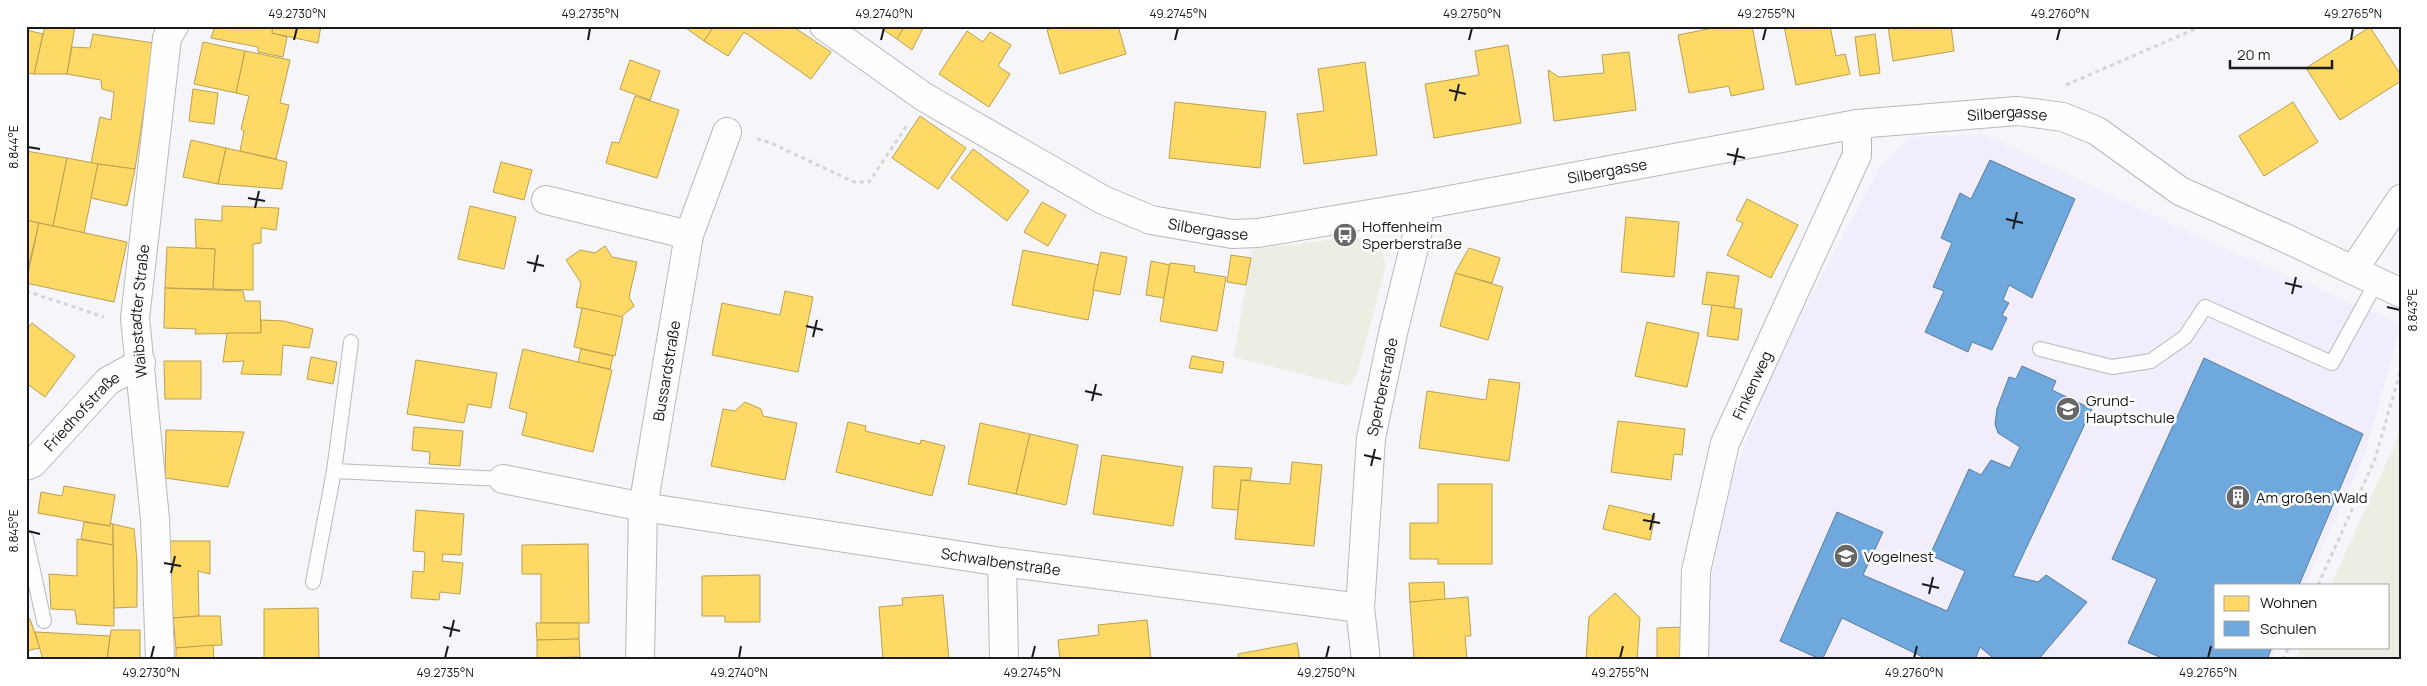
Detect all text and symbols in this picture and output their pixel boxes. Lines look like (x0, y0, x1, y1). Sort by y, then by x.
text: 49.2730°N (268, 5, 326, 22)
text: 49.2735°N (561, 5, 619, 22)
text: 49.2740°N (855, 5, 913, 22)
text: 49.2745°N (1149, 5, 1207, 22)
text: 49.2750°N (1443, 5, 1501, 22)
text: 49.2755°N (1737, 5, 1795, 22)
text: 49.2760°N (2031, 5, 2089, 22)
text: 49.2765°N (2324, 5, 2382, 22)
scale bar (2230, 38, 2332, 70)
text: 20 m (2237, 44, 2270, 65)
street label: Silbergasse (1966, 100, 2049, 126)
text: 8.844°E (5, 125, 22, 169)
street label: Silbergasse (1565, 153, 1649, 188)
street label: Silbergasse (1166, 213, 1249, 245)
place label: Hoffenheim Sperberstraße (1362, 216, 1462, 254)
bus stop icon: Hoffenheim Sperberstraße (1332, 222, 1358, 248)
street label: Waibstadter Straße (124, 243, 154, 379)
text: 8.843°E (2404, 288, 2421, 331)
street label: Bussardstraße (647, 319, 685, 422)
street label: Sperberstraße (1361, 335, 1402, 438)
street label: Finkenweg (1727, 347, 1776, 423)
street label: Friedhofstraße (39, 366, 123, 455)
place label: Grund- Hauptschule (2086, 390, 2175, 428)
school or university icon: Grund- Hauptschule (2055, 396, 2081, 422)
building icon: Am großen Wald (2225, 484, 2251, 510)
place label: Am großen Wald (2256, 487, 2368, 508)
text: 8.845°E (5, 509, 22, 553)
street label: Schwalbenstraße (939, 542, 1062, 580)
school or university icon: Vogelnest (1833, 543, 1859, 569)
place label: Vogelnest (1864, 546, 1934, 567)
legend (2214, 584, 2390, 648)
text: Wohnen (2260, 592, 2317, 613)
text: Schulen (2260, 618, 2316, 639)
text: 49.2730°N (122, 664, 180, 681)
text: 49.2735°N (416, 664, 474, 681)
text: 49.2740°N (710, 664, 768, 681)
text: 49.2745°N (1003, 664, 1061, 681)
text: 49.2750°N (1297, 664, 1355, 681)
text: 49.2755°N (1591, 664, 1649, 681)
text: 49.2760°N (1885, 664, 1943, 681)
text: 49.2765°N (2179, 664, 2237, 681)

